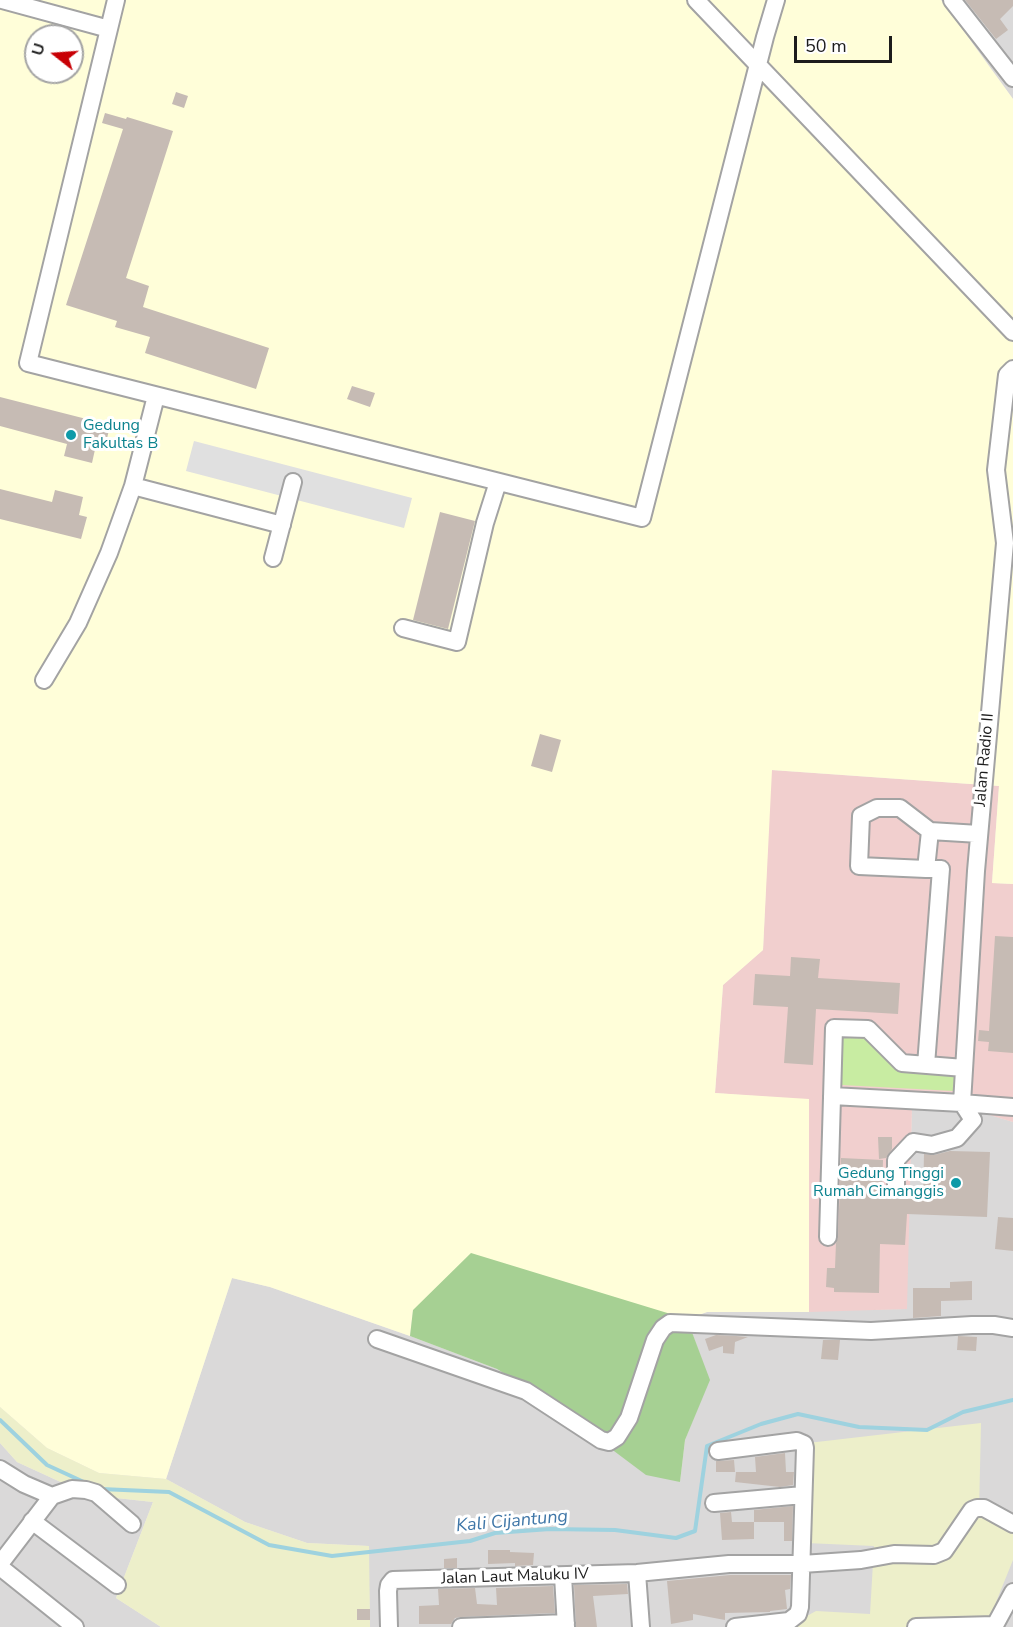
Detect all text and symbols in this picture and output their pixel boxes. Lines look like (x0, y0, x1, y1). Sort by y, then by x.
north arrow (24, 24, 84, 84)
scale bar (797, 24, 894, 62)
text: 50 m (805, 34, 847, 58)
text: U (26, 40, 51, 58)
place label: Gedung Fakultas B (83, 416, 158, 454)
marker: Gedung Fakultas B (64, 428, 78, 442)
street label: Jalan Radio II (971, 713, 999, 807)
place label: Gedung Tinggi Rumah Cimanggis (813, 1164, 944, 1202)
marker: Gedung Tinggi Rumah Cimanggis (949, 1176, 963, 1190)
water label: Kali Cijantung (455, 1506, 569, 1538)
street label: Jalan Laut Maluku IV (441, 1565, 589, 1589)

